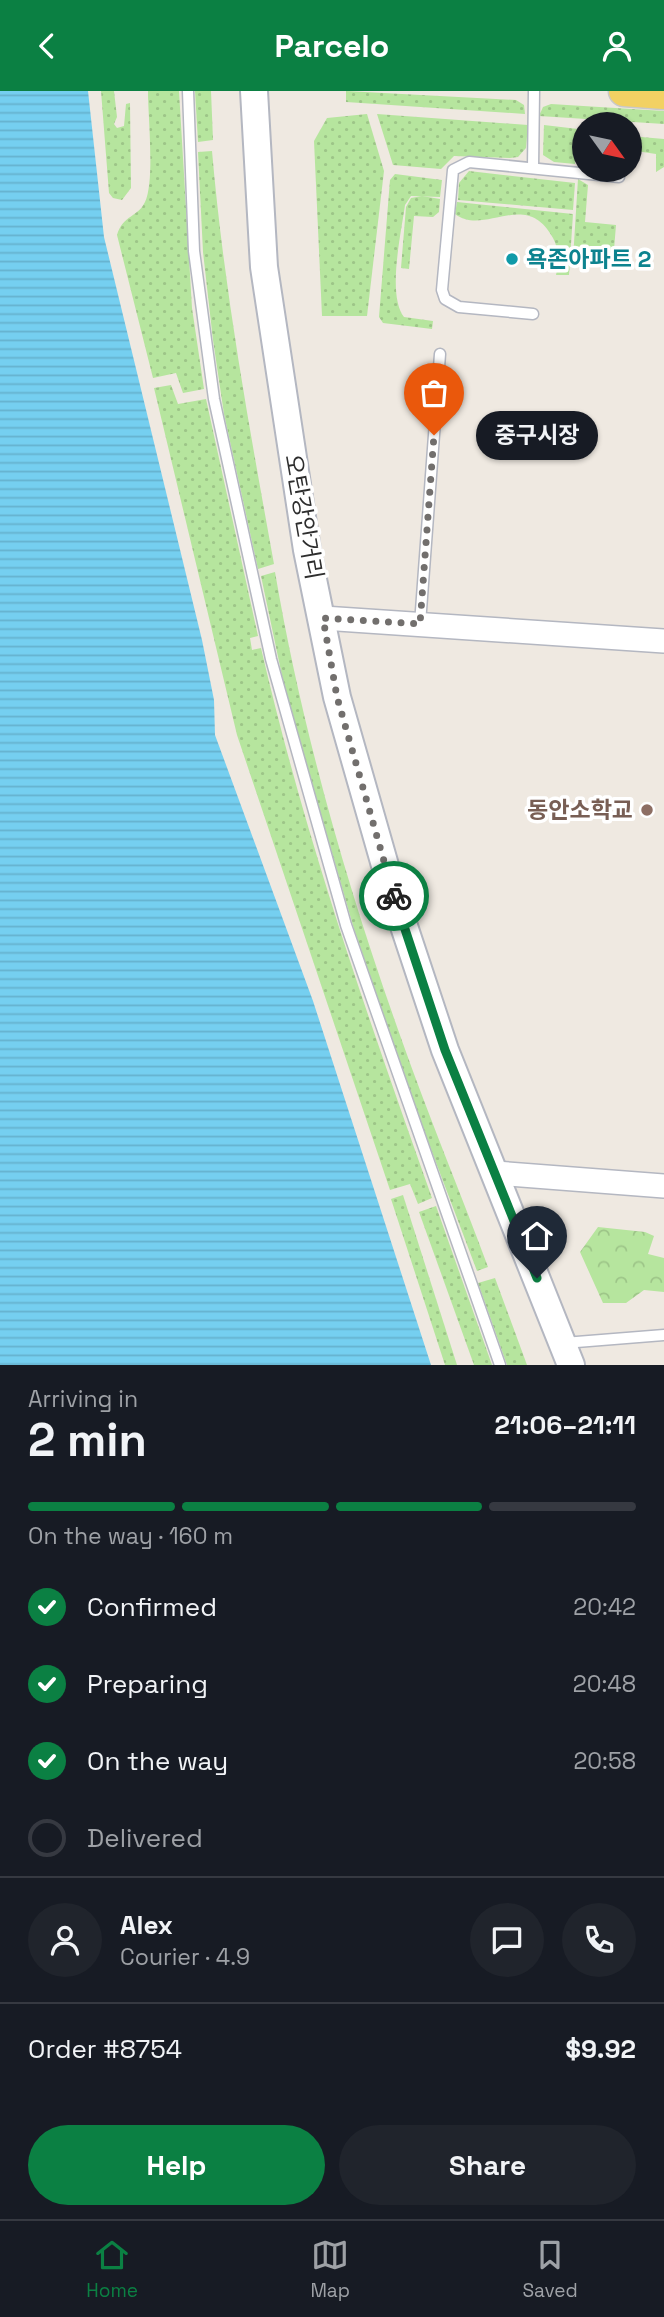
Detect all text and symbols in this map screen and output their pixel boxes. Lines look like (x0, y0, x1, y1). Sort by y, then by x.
text: Parcelo (275, 26, 389, 66)
icon: back (28, 27, 66, 65)
icon: person (598, 27, 636, 65)
north arrow (572, 112, 642, 182)
map controls (572, 112, 642, 182)
place label: 욕존아파트 2 (526, 244, 651, 274)
marker: 욕존아파트 2 (504, 251, 520, 267)
pin (404, 363, 464, 435)
icon: bag (415, 374, 453, 412)
callout: 중구시장 (476, 411, 598, 459)
text: 중구시장 (495, 420, 579, 450)
street label: 오탄강안거리 (278, 452, 330, 582)
place label: 동안소학교 (527, 795, 633, 825)
marker: 동안소학교 (639, 802, 655, 818)
courier (359, 861, 429, 931)
icon: bike (375, 877, 413, 915)
pin (507, 1206, 567, 1278)
icon: home (518, 1217, 556, 1255)
text: Arriving in (28, 1384, 138, 1414)
text: 21:06–21:11 (495, 1408, 636, 1442)
text: 2 min (28, 1411, 147, 1469)
text: On the way · 160 m (28, 1521, 233, 1551)
icon: check (28, 1588, 66, 1626)
text: Confirmed (87, 1590, 217, 1624)
text: 20:42 (573, 1592, 636, 1622)
icon: check (28, 1665, 66, 1703)
text: Preparing (87, 1667, 208, 1701)
text: 20:48 (573, 1669, 636, 1699)
icon: check (28, 1742, 66, 1780)
text: On the way (87, 1744, 228, 1778)
text: 20:58 (573, 1746, 636, 1776)
text: Delivered (87, 1821, 203, 1855)
button: person (28, 1903, 102, 1977)
button: chat (470, 1903, 544, 1977)
button: phone (562, 1903, 636, 1977)
text: Alex (120, 1908, 173, 1942)
text: Courier · 4.9 (120, 1942, 250, 1972)
text: Order #8754 (28, 2032, 182, 2066)
text: $9.92 (565, 2032, 636, 2066)
button: Help (28, 2125, 325, 2205)
button: Share (339, 2125, 636, 2205)
tab: Home (86, 2236, 138, 2303)
tab: Map (310, 2236, 350, 2303)
tab: Saved (522, 2236, 578, 2303)

